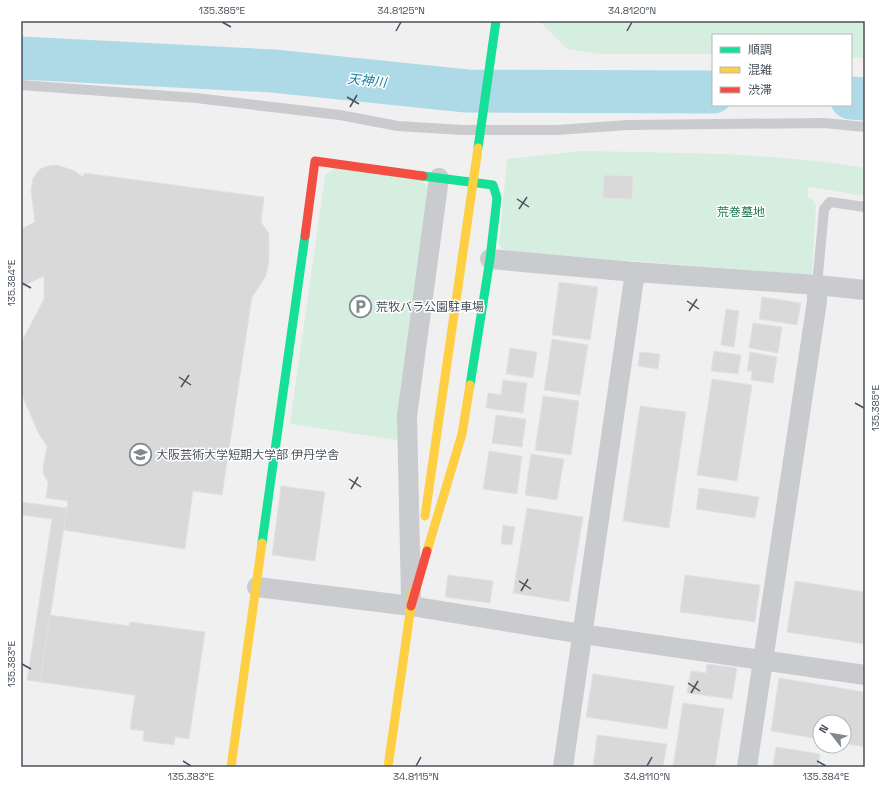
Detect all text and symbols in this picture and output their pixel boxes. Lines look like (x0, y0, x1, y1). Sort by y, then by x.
text: 135.385°E (199, 4, 246, 17)
text: 34.8125°N (377, 4, 425, 17)
text: 34.8120°N (608, 4, 656, 17)
legend (712, 34, 852, 106)
text: 順調 (748, 42, 772, 58)
text: 混雑 (748, 62, 772, 78)
water label: 天神川 (347, 70, 389, 91)
text: 渋滞 (748, 82, 772, 98)
park label: 荒巻墓地 (717, 204, 765, 220)
text: 135.384°E (5, 259, 18, 306)
parking icon: 荒牧バラ公園駐車場 (348, 294, 374, 320)
place label: 荒牧バラ公園駐車場 (376, 299, 484, 315)
text: 135.385°E (869, 384, 882, 431)
school or university icon: 大阪芸術大学短期大学部 伊丹学舎 (127, 442, 153, 468)
place label: 大阪芸術大学短期大学部 伊丹学舎 (156, 447, 339, 463)
text: 135.383°E (5, 640, 18, 687)
north arrow (812, 714, 852, 754)
text: N (816, 722, 831, 736)
text: 135.383°E (168, 770, 215, 783)
text: 34.8115°N (393, 770, 439, 783)
text: 34.8110°N (624, 770, 670, 783)
text: 135.384°E (803, 770, 850, 783)

